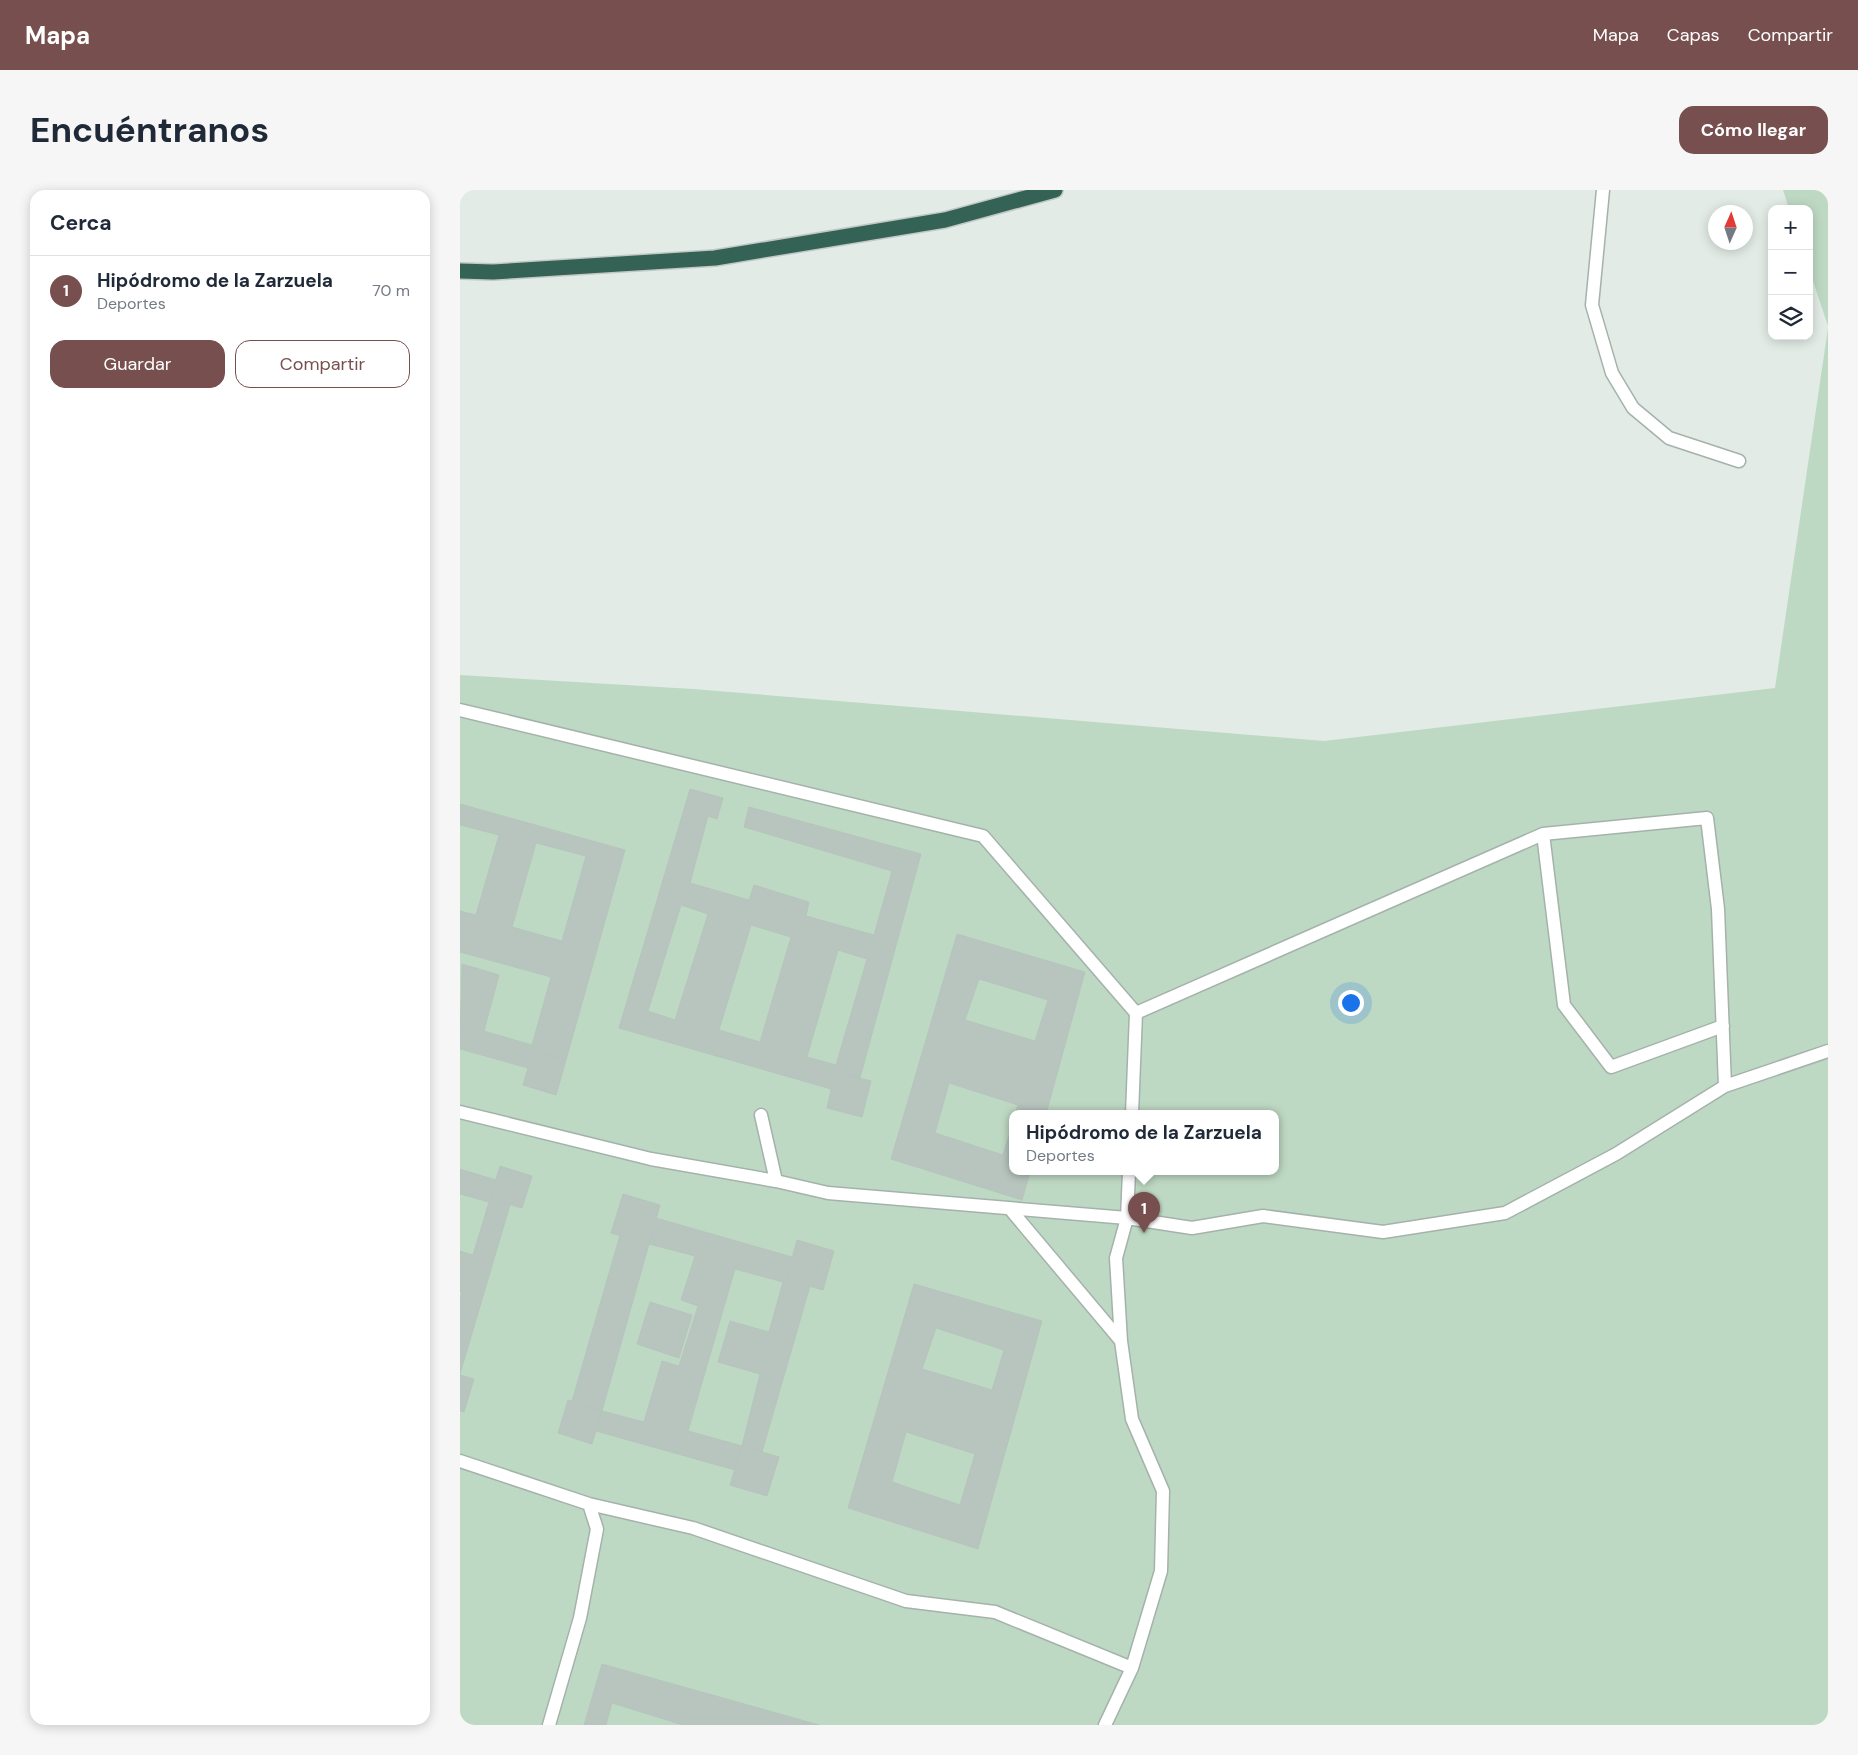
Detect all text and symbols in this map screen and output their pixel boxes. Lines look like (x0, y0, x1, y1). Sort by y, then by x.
text: Mapa (25, 20, 90, 51)
text: Mapa (1593, 23, 1639, 47)
text: Capas (1667, 23, 1720, 47)
text: Compartir (1748, 23, 1833, 47)
button: Cómo llegar (1679, 106, 1828, 154)
text: Encuéntranos (30, 107, 269, 153)
north arrow (1708, 205, 1753, 250)
map controls (1768, 205, 1813, 340)
button: + (1768, 205, 1813, 250)
text: Cerca (50, 209, 112, 237)
button: − (1768, 250, 1813, 295)
text: Hipódromo de la Zarzuela (97, 268, 333, 293)
text: 1 (63, 280, 69, 301)
text: 70 m (372, 280, 410, 301)
text: Deportes (97, 293, 166, 314)
button: layers (1768, 295, 1813, 340)
button: Guardar (50, 340, 225, 388)
button: Compartir (235, 340, 410, 388)
your location (1338, 990, 1364, 1016)
popup (1009, 1110, 1279, 1175)
text: Hipódromo de la Zarzuela (1026, 1120, 1262, 1145)
text: Deportes (1026, 1145, 1095, 1166)
pin: 1 (1128, 1192, 1160, 1233)

